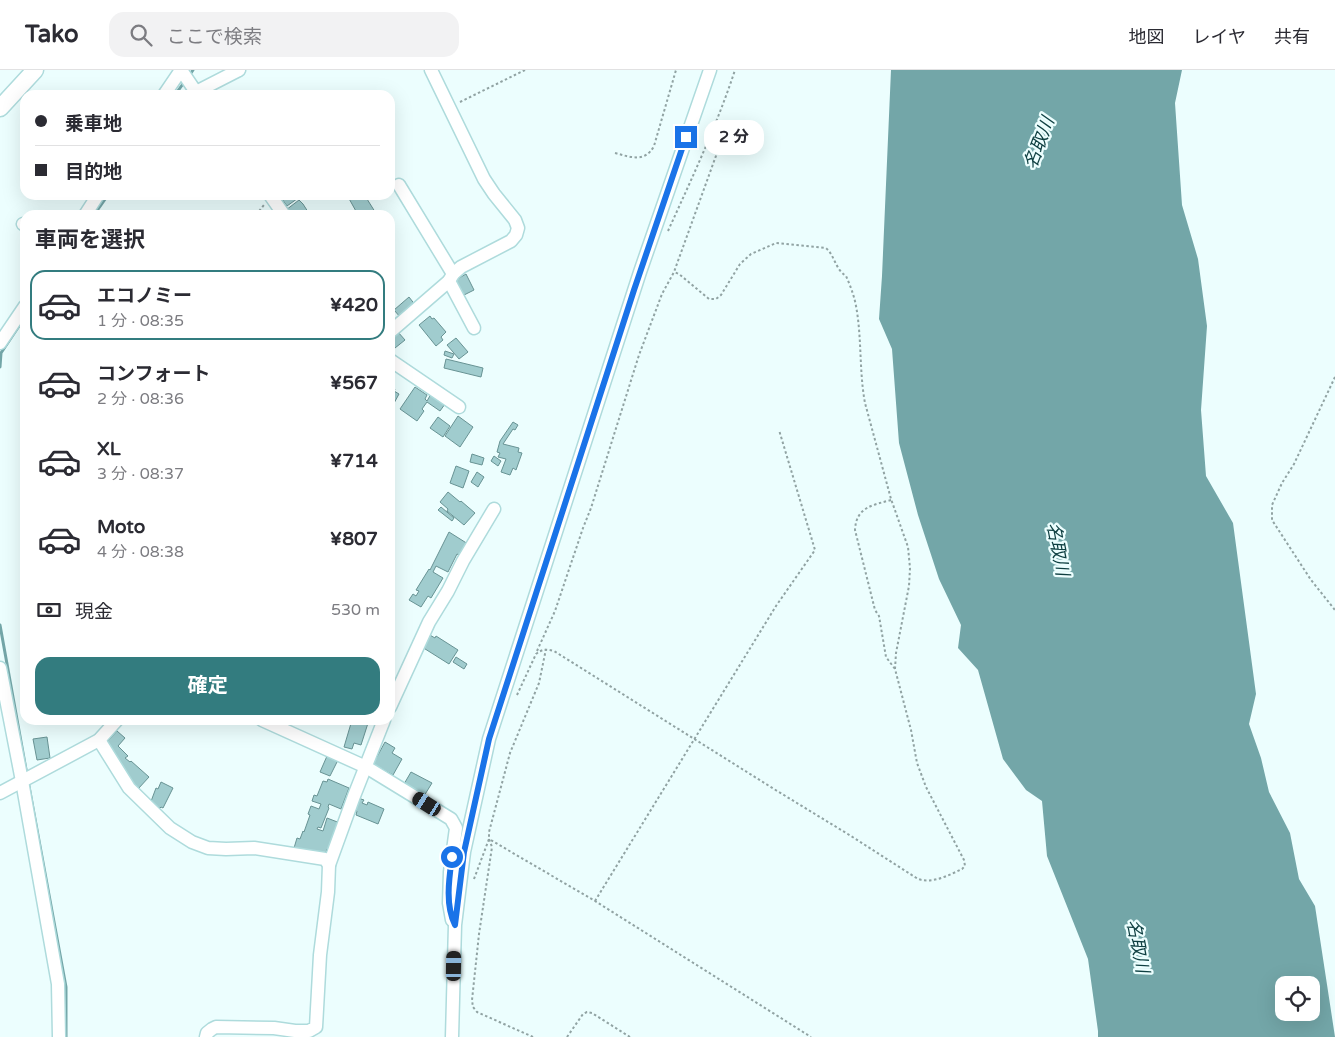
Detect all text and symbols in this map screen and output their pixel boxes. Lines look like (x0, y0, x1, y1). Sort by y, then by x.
search box (109, 12, 459, 57)
text: Tako (25, 20, 79, 49)
icon: search (127, 21, 155, 49)
text: ここで検索 (167, 26, 262, 48)
text: 地図 (1129, 26, 1165, 48)
text: レイヤ (1193, 26, 1246, 48)
text: 共有 (1274, 26, 1310, 48)
water label: 名取川 (1019, 112, 1060, 172)
text: 乗車地 (65, 113, 122, 135)
callout: 2 分 (704, 120, 764, 154)
route end (675, 126, 697, 148)
text: 2 分 (719, 127, 749, 147)
text: 目的地 (65, 161, 122, 183)
text: 車両を選択 (35, 227, 145, 253)
icon: car (37, 283, 82, 328)
text: エコノミー (97, 285, 192, 307)
text: ¥420 (330, 294, 378, 316)
text: 1 分 · 08:35 (97, 311, 184, 331)
icon: car (37, 361, 82, 406)
text: コンフォート (97, 363, 210, 385)
text: ¥567 (330, 372, 378, 394)
text: 2 分 · 08:36 (97, 389, 184, 409)
text: XL (97, 438, 121, 460)
icon: car (37, 439, 82, 484)
text: ¥714 (330, 450, 378, 472)
text: 3 分 · 08:37 (97, 464, 184, 484)
text: Moto (97, 516, 145, 538)
icon: car (37, 517, 82, 562)
water label: 名取川 (1042, 520, 1074, 580)
text: ¥807 (330, 528, 378, 550)
text: 4 分 · 08:38 (97, 542, 184, 562)
icon: cash (35, 596, 63, 624)
text: 530 m (331, 600, 380, 620)
text: 現金 (75, 601, 113, 623)
button: 確定 (35, 657, 380, 715)
car (410, 790, 443, 818)
route start (441, 846, 463, 868)
water label: 名取川 (1122, 917, 1154, 977)
car (446, 951, 461, 981)
map controls (1275, 976, 1320, 1021)
button: locate (1275, 976, 1320, 1021)

